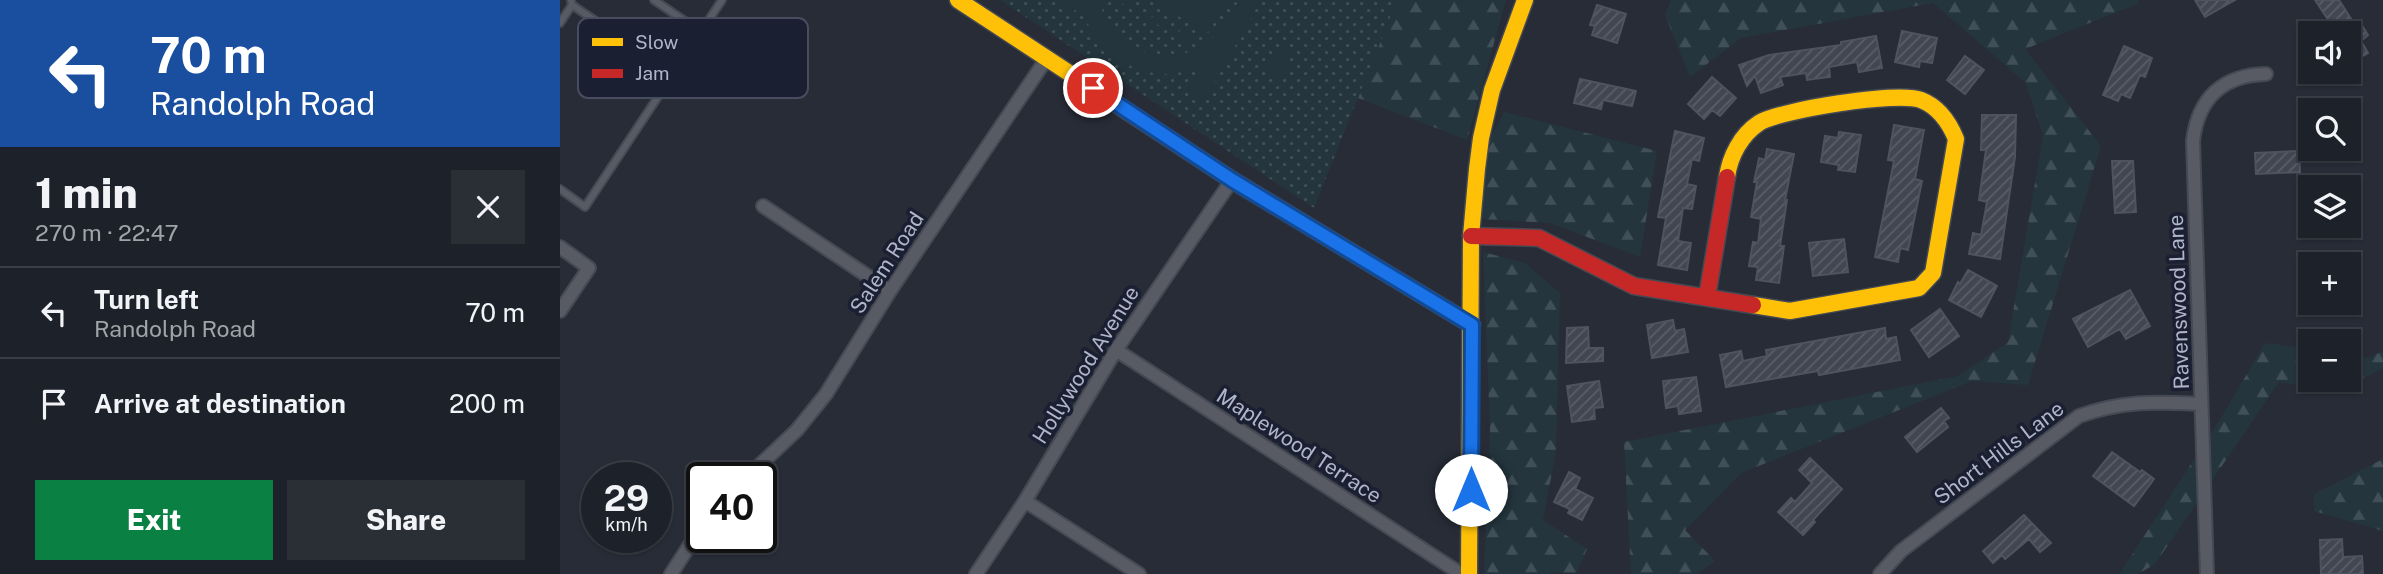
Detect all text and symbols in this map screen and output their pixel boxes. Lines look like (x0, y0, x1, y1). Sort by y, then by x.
legend (578, 18, 808, 98)
map controls (2298, 21, 2361, 392)
button: sound (2298, 21, 2361, 84)
text: 70 m (150, 26, 267, 84)
icon: left (35, 28, 126, 119)
text: Slow (635, 31, 679, 53)
pin (1063, 58, 1123, 118)
text: Jam (635, 62, 669, 84)
icon: arrive (1074, 69, 1112, 107)
text: Randolph Road (150, 85, 375, 122)
button: search (2298, 98, 2361, 161)
text: 1 min (35, 168, 138, 217)
button: close (451, 170, 525, 244)
button: layers (2298, 175, 2361, 238)
street label: Salem Road (844, 207, 929, 318)
street label: Ravenswood Lane (2163, 214, 2194, 390)
text: 270 m · 22:47 (35, 219, 179, 246)
button: + (2298, 252, 2361, 315)
street label: Hollywood Avenue (1027, 281, 1144, 448)
text: Turn left (94, 284, 199, 315)
icon: left (35, 294, 73, 332)
text: 70 m (465, 297, 525, 328)
text: Randolph Road (94, 315, 256, 342)
button: − (2298, 329, 2361, 392)
street label: Maplewood Terrace (1212, 383, 1386, 508)
icon: arrive (35, 385, 73, 423)
text: Arrive at destination (94, 388, 346, 419)
text: 200 m (449, 388, 525, 419)
street label: Short Hills Lane (1929, 396, 2068, 509)
position arrow (1434, 453, 1508, 527)
speed limit sign: 40 (686, 462, 777, 553)
text: 29 (604, 478, 649, 519)
button: Exit (35, 480, 273, 560)
button: Share (287, 480, 525, 560)
text: km/h (605, 514, 648, 535)

